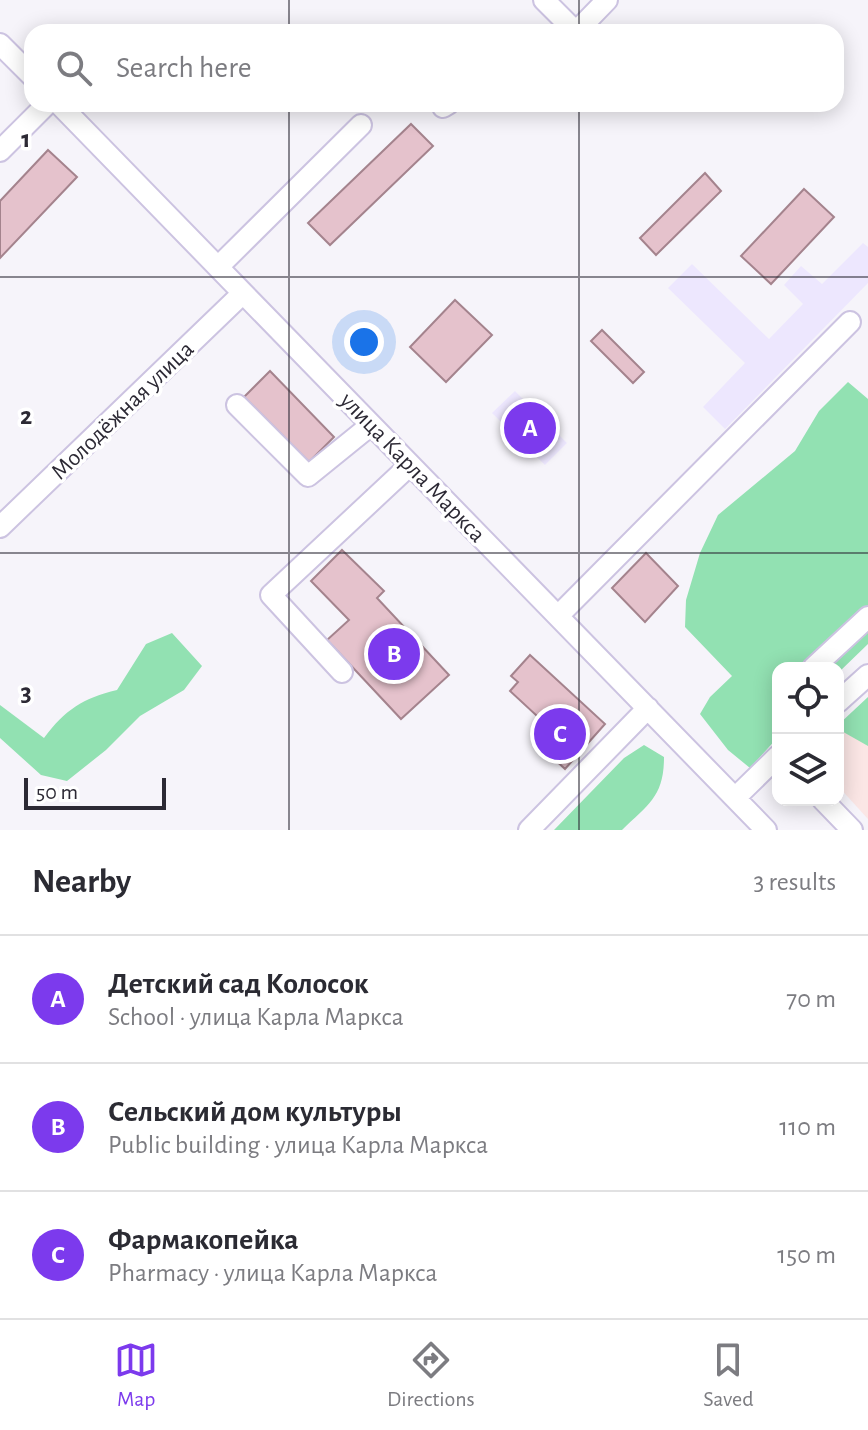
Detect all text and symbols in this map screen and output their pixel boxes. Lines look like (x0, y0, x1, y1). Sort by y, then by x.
search box (24, 24, 844, 112)
icon: search (52, 46, 96, 90)
text: Search here (116, 53, 252, 83)
text: 1 (21, 126, 31, 152)
your location (344, 322, 384, 362)
street label: Молодёжная улица (47, 337, 199, 485)
street label: улица Карла Маркса (334, 388, 489, 547)
pin: A (504, 398, 556, 458)
text: 2 (20, 403, 32, 429)
pin: B (368, 624, 420, 684)
map controls (772, 662, 844, 806)
button: locate (772, 662, 844, 734)
text: 3 (20, 680, 32, 706)
pin: C (534, 704, 586, 764)
button: layers (772, 734, 844, 806)
scale bar (24, 774, 166, 810)
text: 50 m (36, 781, 78, 803)
text: Nearby (32, 865, 131, 899)
text: 3 results (753, 869, 836, 895)
text: Детский сад Колосок (108, 969, 369, 999)
text: A (50, 986, 66, 1012)
text: 70 m (786, 986, 836, 1012)
text: School · улица Карла Маркса (108, 1004, 404, 1030)
text: Сельский дом культуры (108, 1097, 402, 1127)
text: B (50, 1114, 66, 1140)
text: 110 m (779, 1114, 836, 1140)
text: Public building · улица Карла Маркса (108, 1132, 488, 1158)
text: Фармакопейка (108, 1225, 298, 1255)
text: C (51, 1242, 65, 1268)
text: 150 m (777, 1242, 836, 1268)
text: Pharmacy · улица Карла Маркса (108, 1260, 437, 1286)
tab: Map (114, 1338, 158, 1412)
tab: Directions (387, 1338, 475, 1412)
tab: Saved (703, 1338, 754, 1412)

